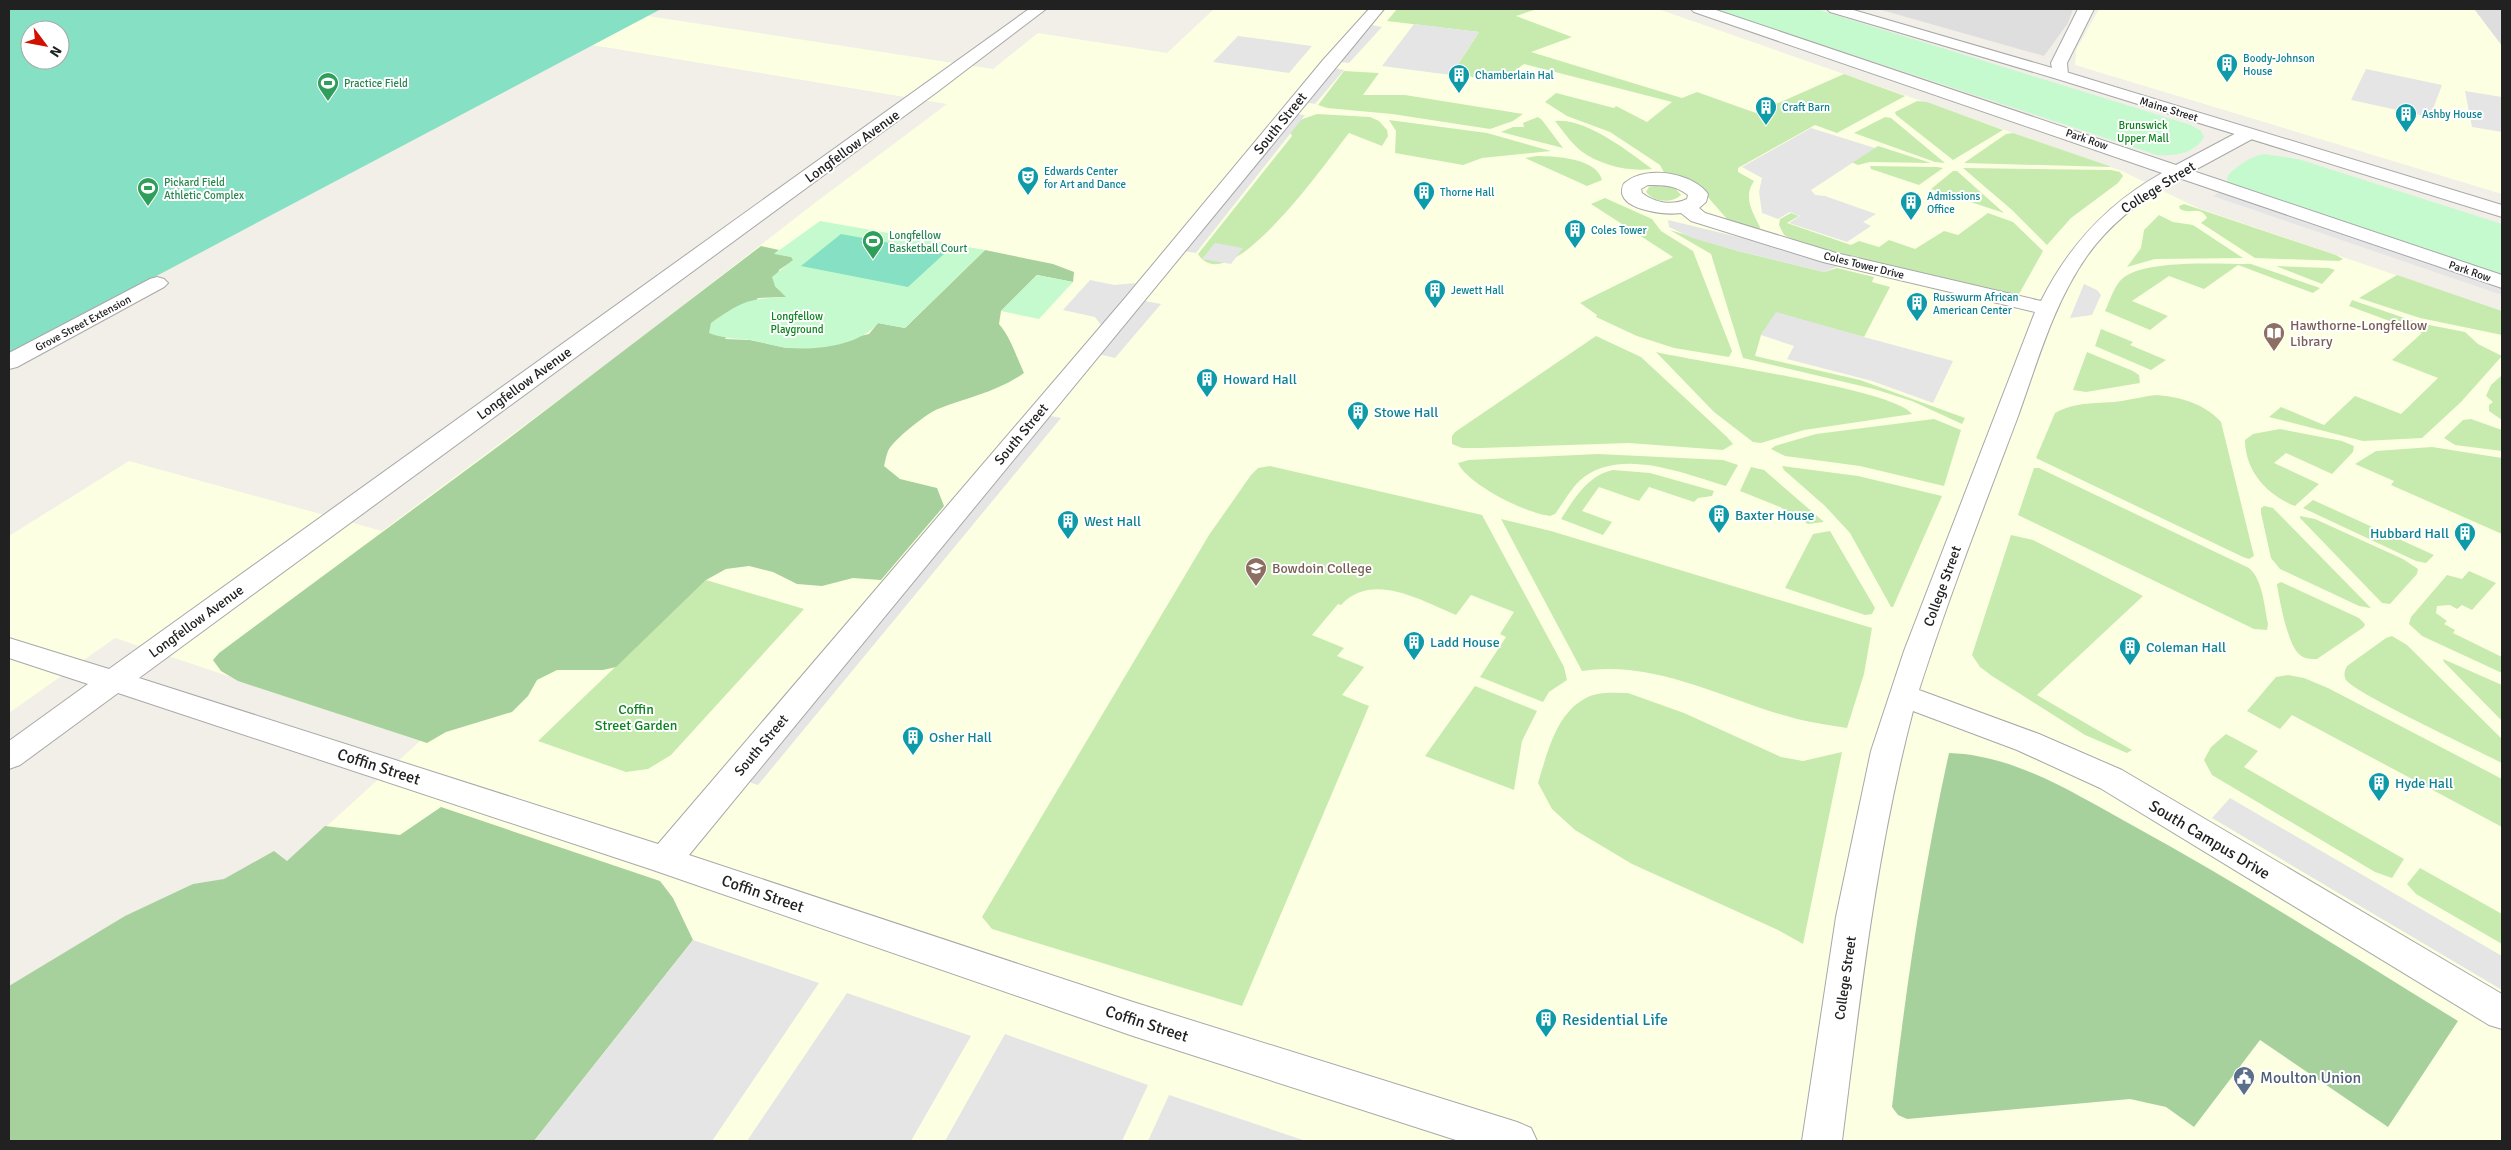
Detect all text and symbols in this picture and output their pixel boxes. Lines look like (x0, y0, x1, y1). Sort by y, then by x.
north arrow (20, 20, 70, 70)
text: N (46, 43, 65, 60)
building icon: Boody-Johnson House (2215, 52, 2239, 83)
place label: Boody-Johnson House (2243, 52, 2315, 78)
building icon: Chamberlain Hal (1447, 63, 1471, 94)
place label: Chamberlain Hal (1475, 69, 1554, 82)
sports icon: Practice Field (316, 71, 340, 102)
place label: Practice Field (344, 77, 408, 90)
street label: South Street (1250, 89, 1311, 158)
street label: Maine Street (2138, 94, 2200, 125)
building icon: Craft Barn (1754, 95, 1778, 126)
place label: Craft Barn (1782, 101, 1830, 114)
building icon: Ashby House (2394, 102, 2418, 133)
street label: Longfellow Avenue (802, 106, 903, 186)
place label: Ashby House (2422, 108, 2482, 121)
park label: Brunswick Upper Mall (2117, 119, 2169, 145)
street label: Park Row (2064, 126, 2110, 153)
street label: College Street (2118, 158, 2199, 217)
theatre icon: Edwards Center for Art and Dance (1016, 165, 1040, 196)
place label: Edwards Center for Art and Dance (1044, 165, 1126, 191)
sports icon: Pickard Field Athletic Complex (136, 176, 160, 207)
place label: Pickard Field Athletic Complex (164, 176, 244, 202)
building icon: Thorne Hall (1412, 180, 1436, 211)
place label: Thorne Hall (1440, 186, 1494, 199)
building icon: Admissions Office (1899, 190, 1923, 221)
place label: Admissions Office (1927, 190, 1981, 216)
building icon: Coles Tower (1563, 218, 1587, 249)
place label: Coles Tower (1591, 224, 1647, 237)
sports icon: Longfellow Basketball Court (861, 229, 885, 260)
place label: Longfellow Basketball Court (889, 229, 967, 255)
street label: Coles Tower Drive (1822, 249, 1906, 282)
street label: Park Row (2447, 258, 2493, 285)
building icon: Jewett Hall (1423, 278, 1447, 309)
place label: Jewett Hall (1451, 284, 1504, 297)
building icon: Russwurm African American Center (1905, 291, 1929, 322)
place label: Russwurm African American Center (1933, 291, 2019, 317)
street label: Grove Street Extension (33, 293, 133, 354)
park label: Longfellow Playground (770, 310, 824, 336)
place label: Hawthorne-Longfellow Library (2290, 317, 2427, 350)
library icon: Hawthorne-Longfellow Library (2262, 321, 2286, 352)
street label: Longfellow Avenue (474, 343, 575, 423)
building icon: Howard Hall (1195, 367, 1219, 398)
place label: Howard Hall (1223, 371, 1297, 388)
street label: South Street (991, 400, 1052, 468)
building icon: Stowe Hall (1346, 400, 1370, 431)
place label: Stowe Hall (1374, 404, 1438, 421)
building icon: Baxter House (1707, 503, 1731, 534)
place label: Baxter House (1735, 507, 1815, 524)
building icon: West Hall (1056, 509, 1080, 540)
place label: West Hall (1084, 513, 1141, 530)
building icon: Hubbard Hall (2453, 521, 2477, 552)
place label: Hubbard Hall (2370, 525, 2449, 542)
street label: College Street (1920, 543, 1965, 629)
school or university icon: Bowdoin College (1244, 556, 1268, 587)
place label: Bowdoin College (1272, 560, 1372, 577)
street label: Longfellow Avenue (146, 581, 247, 661)
building icon: Ladd House (1402, 630, 1426, 661)
place label: Ladd House (1430, 634, 1500, 651)
building icon: Coleman Hall (2118, 635, 2142, 666)
place label: Coleman Hall (2146, 639, 2226, 656)
park label: Coffin Street Garden (595, 701, 677, 734)
street label: South Street (731, 711, 792, 779)
building icon: Osher Hall (901, 725, 925, 756)
place label: Osher Hall (929, 729, 992, 746)
street label: Coffin Street (335, 744, 423, 790)
building icon: Hyde Hall (2367, 771, 2391, 802)
place label: Hyde Hall (2395, 775, 2453, 792)
street label: South Campus Drive (2145, 796, 2274, 884)
street label: Coffin Street (719, 871, 807, 918)
street label: College Street (1831, 935, 1860, 1021)
street label: Coffin Street (1103, 1001, 1191, 1047)
building icon: Residential Life (1534, 1007, 1558, 1038)
place label: Residential Life (1562, 1010, 1668, 1030)
public building icon: Moulton Union (2232, 1065, 2256, 1096)
place label: Moulton Union (2260, 1068, 2361, 1088)

